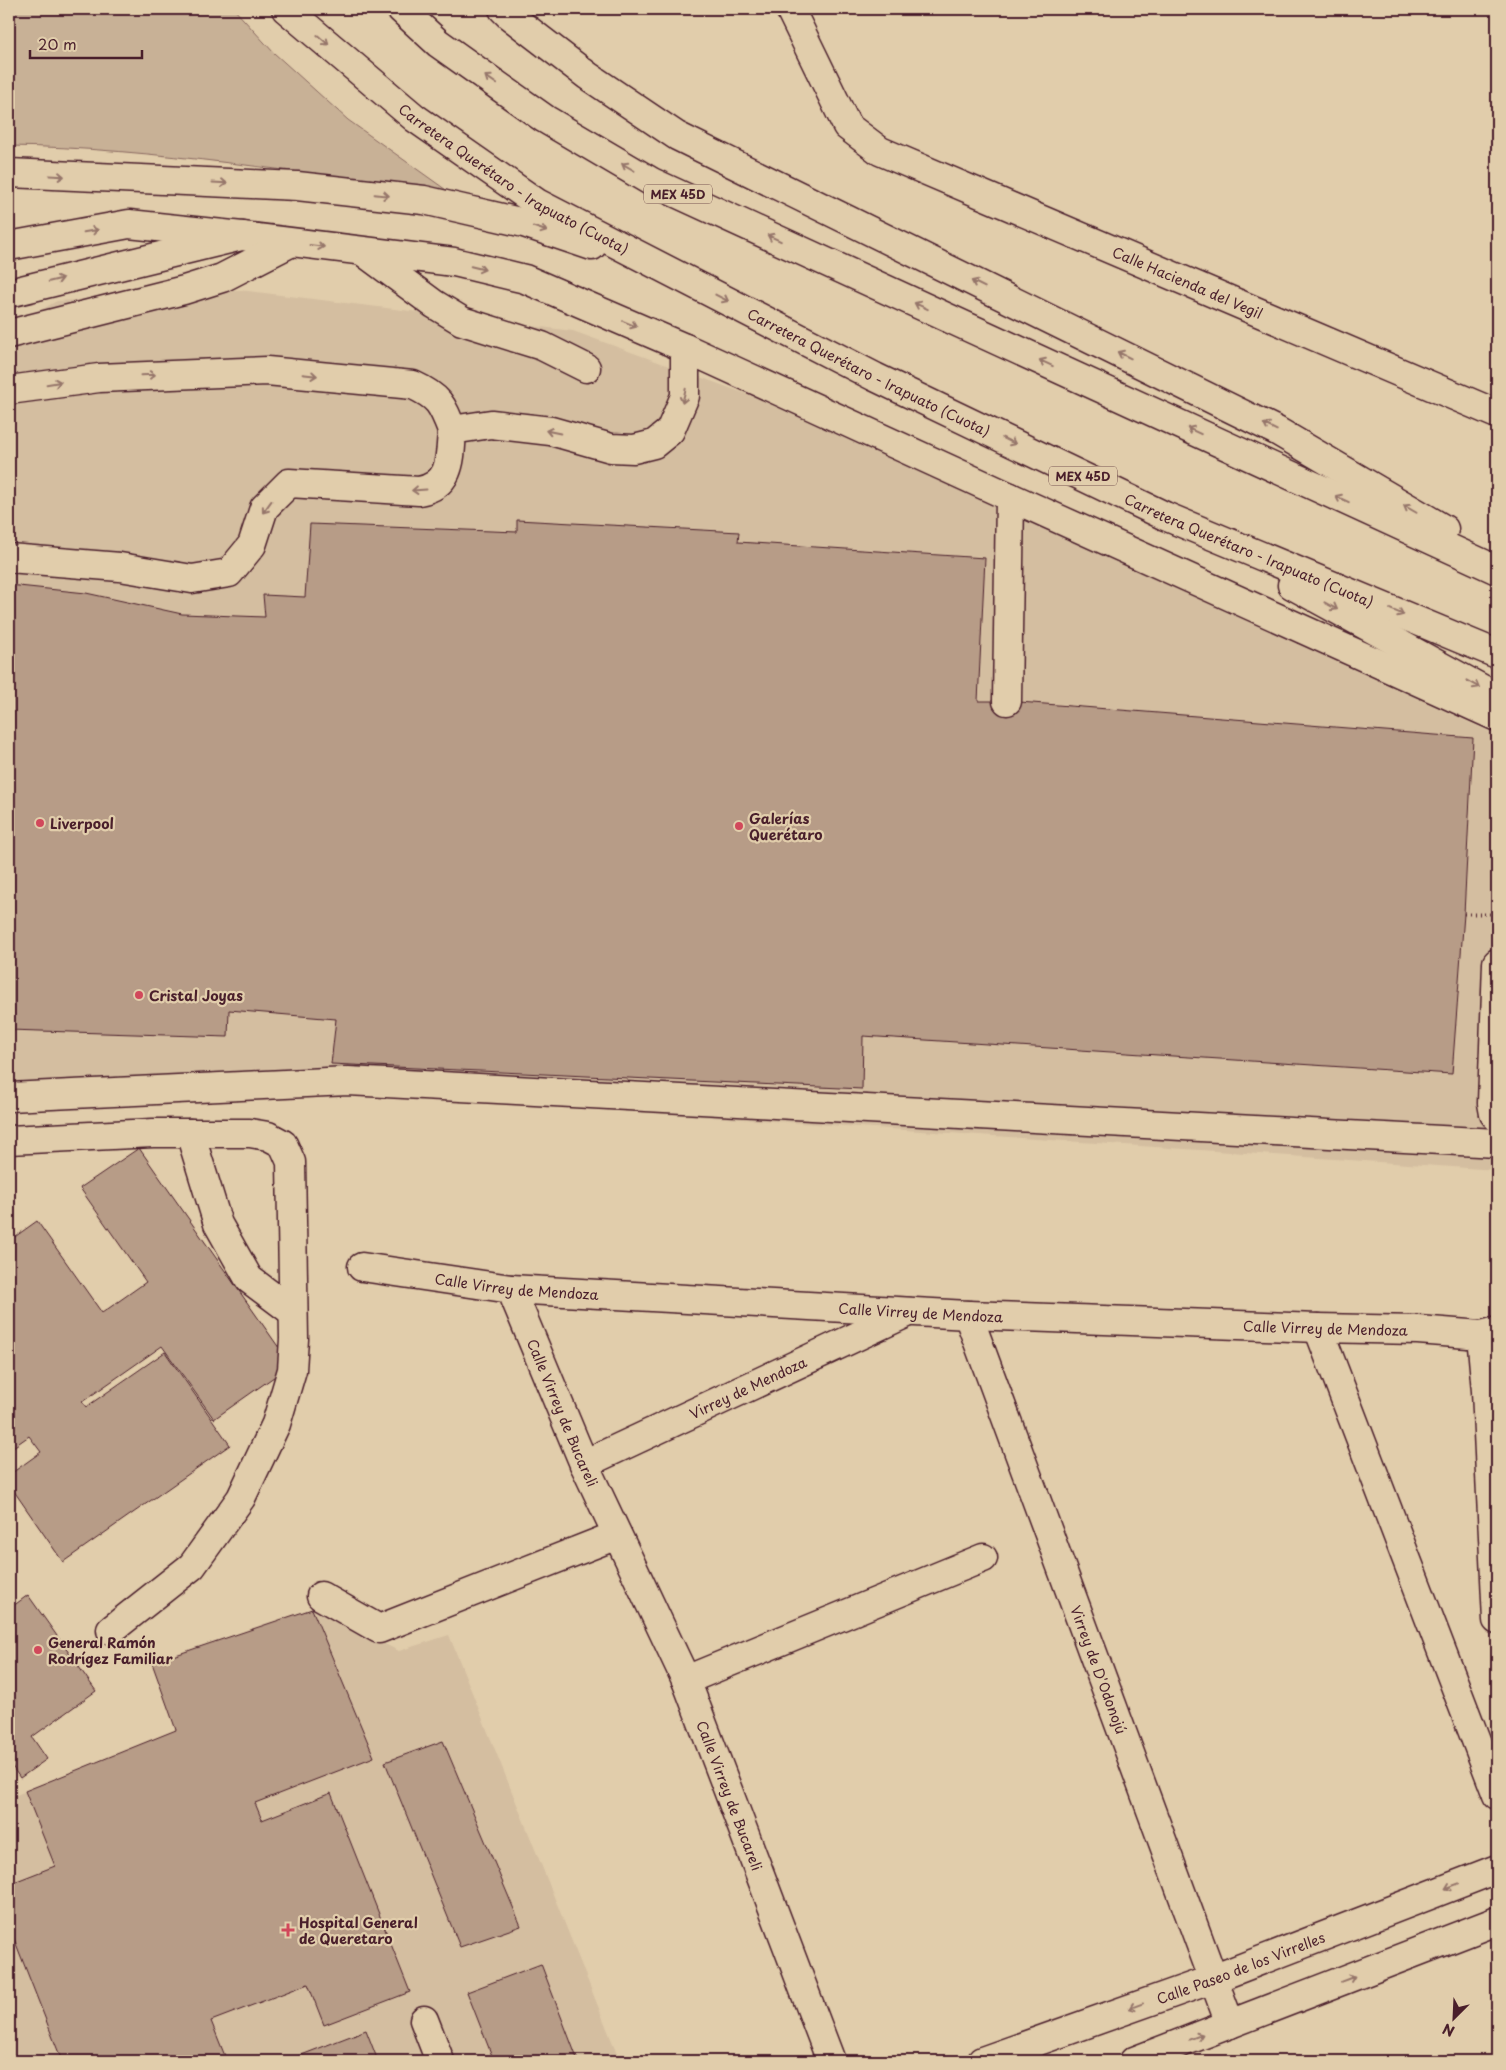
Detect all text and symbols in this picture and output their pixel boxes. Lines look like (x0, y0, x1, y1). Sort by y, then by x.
scale bar (30, 28, 142, 60)
text: 20 m (38, 32, 77, 55)
one-way arrow (317, 35, 330, 46)
one-way arrow (484, 75, 498, 85)
street label: Carretera Querétaro - Irapuato (Cuota) (394, 98, 632, 259)
one-way arrow (621, 162, 635, 172)
one-way arrow (49, 171, 65, 180)
one-way arrow (212, 178, 228, 187)
road number: MEX 45D (644, 184, 712, 203)
one-way arrow (373, 190, 389, 200)
one-way arrow (532, 225, 548, 234)
one-way arrow (83, 226, 99, 235)
one-way arrow (767, 233, 782, 242)
street label: Calle Hacienda del Vegil (1109, 241, 1266, 324)
one-way arrow (309, 242, 325, 252)
one-way arrow (470, 264, 486, 273)
one-way arrow (47, 275, 63, 284)
one-way arrow (971, 278, 986, 288)
one-way arrow (714, 294, 729, 303)
one-way arrow (914, 301, 929, 311)
street label: Carretera Querétaro - Irapuato (Cuota) (744, 303, 994, 441)
one-way arrow (622, 320, 637, 330)
one-way arrow (1117, 350, 1132, 359)
one-way arrow (1039, 358, 1054, 368)
one-way arrow (140, 370, 156, 380)
one-way arrow (302, 370, 318, 380)
one-way arrow (46, 378, 62, 388)
one-way arrow (679, 388, 688, 404)
one-way arrow (1262, 422, 1277, 432)
one-way arrow (1187, 426, 1202, 435)
one-way arrow (545, 427, 561, 436)
one-way arrow (1001, 437, 1016, 446)
road number: MEX 45D (1049, 466, 1117, 486)
one-way arrow (411, 485, 427, 494)
street label: Carretera Querétaro - Irapuato (Cuota) (1121, 488, 1377, 612)
one-way arrow (1335, 493, 1350, 503)
one-way arrow (262, 500, 272, 514)
one-way arrow (1403, 503, 1417, 513)
one-way arrow (1323, 602, 1338, 611)
one-way arrow (1389, 608, 1405, 617)
one-way arrow (1466, 679, 1481, 689)
place label: Galerías Querétaro (749, 808, 822, 845)
place label: Liverpool (50, 813, 114, 834)
marker: Liverpool (34, 817, 46, 829)
marker: Galerías Querétaro (733, 820, 745, 832)
place label: Cristal Joyas (149, 985, 243, 1006)
marker: Cristal Joyas (133, 989, 145, 1001)
street label: Calle Virrey de Mendoza (433, 1267, 600, 1305)
street label: Calle Virrey de Mendoza (838, 1297, 1004, 1327)
street label: Calle Virrey de Mendoza (1243, 1315, 1409, 1340)
street label: Calle Virrey de Bucareli (522, 1335, 604, 1490)
street label: Virrey de Mendoza (686, 1350, 811, 1424)
street label: Virrey de D'Odonojú (1066, 1602, 1132, 1737)
place label: General Ramón Rodrígez Familiar (48, 1632, 174, 1669)
marker: General Ramón Rodrígez Familiar (32, 1644, 44, 1656)
street label: Calle Virrey de Bucareli (692, 1717, 768, 1873)
one-way arrow (1445, 1882, 1460, 1891)
place label: Hospital General de Queretaro (299, 1912, 418, 1949)
marker: Hospital General de Queretaro (281, 1923, 295, 1937)
street label: Calle Paseo de los Virrelles (1153, 1926, 1328, 2009)
one-way arrow (1339, 1974, 1355, 1983)
north arrow (1428, 1992, 1478, 2042)
one-way arrow (1129, 2002, 1145, 2011)
text: N (1439, 2018, 1458, 2042)
one-way arrow (1188, 2032, 1203, 2041)

